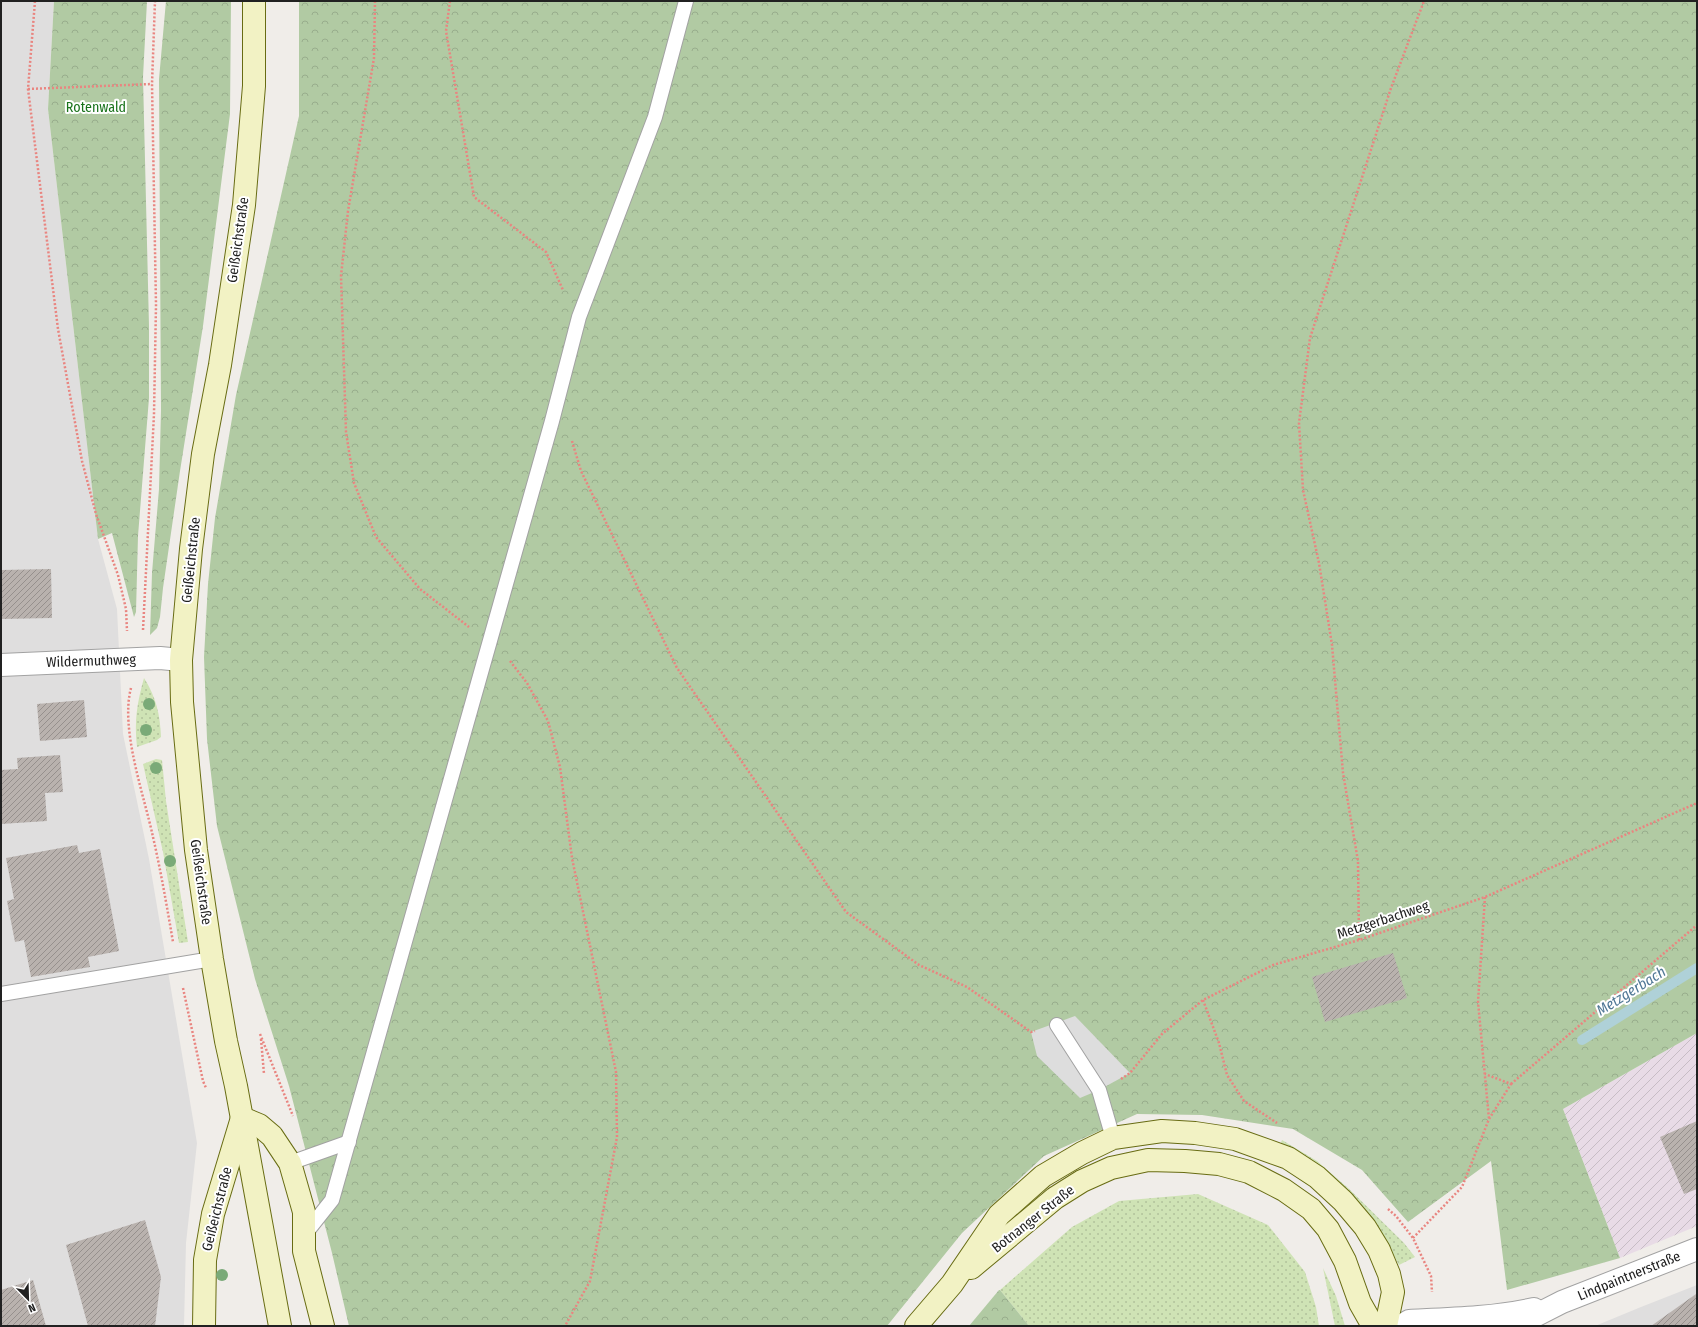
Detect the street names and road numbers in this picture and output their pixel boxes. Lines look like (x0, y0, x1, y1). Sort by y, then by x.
street label: Geißeichstraße (224, 196, 252, 284)
street label: Geißeichstraße (178, 516, 204, 604)
street label: Wildermuthweg (46, 651, 137, 671)
street label: Geißeichstraße (187, 838, 215, 926)
street label: Metzgerbachweg (1335, 897, 1431, 943)
street label: Geißeichstraße (198, 1165, 236, 1253)
street label: Botnanger Straße (988, 1181, 1078, 1256)
street label: Lindpaintnerstraße (1575, 1248, 1683, 1304)

